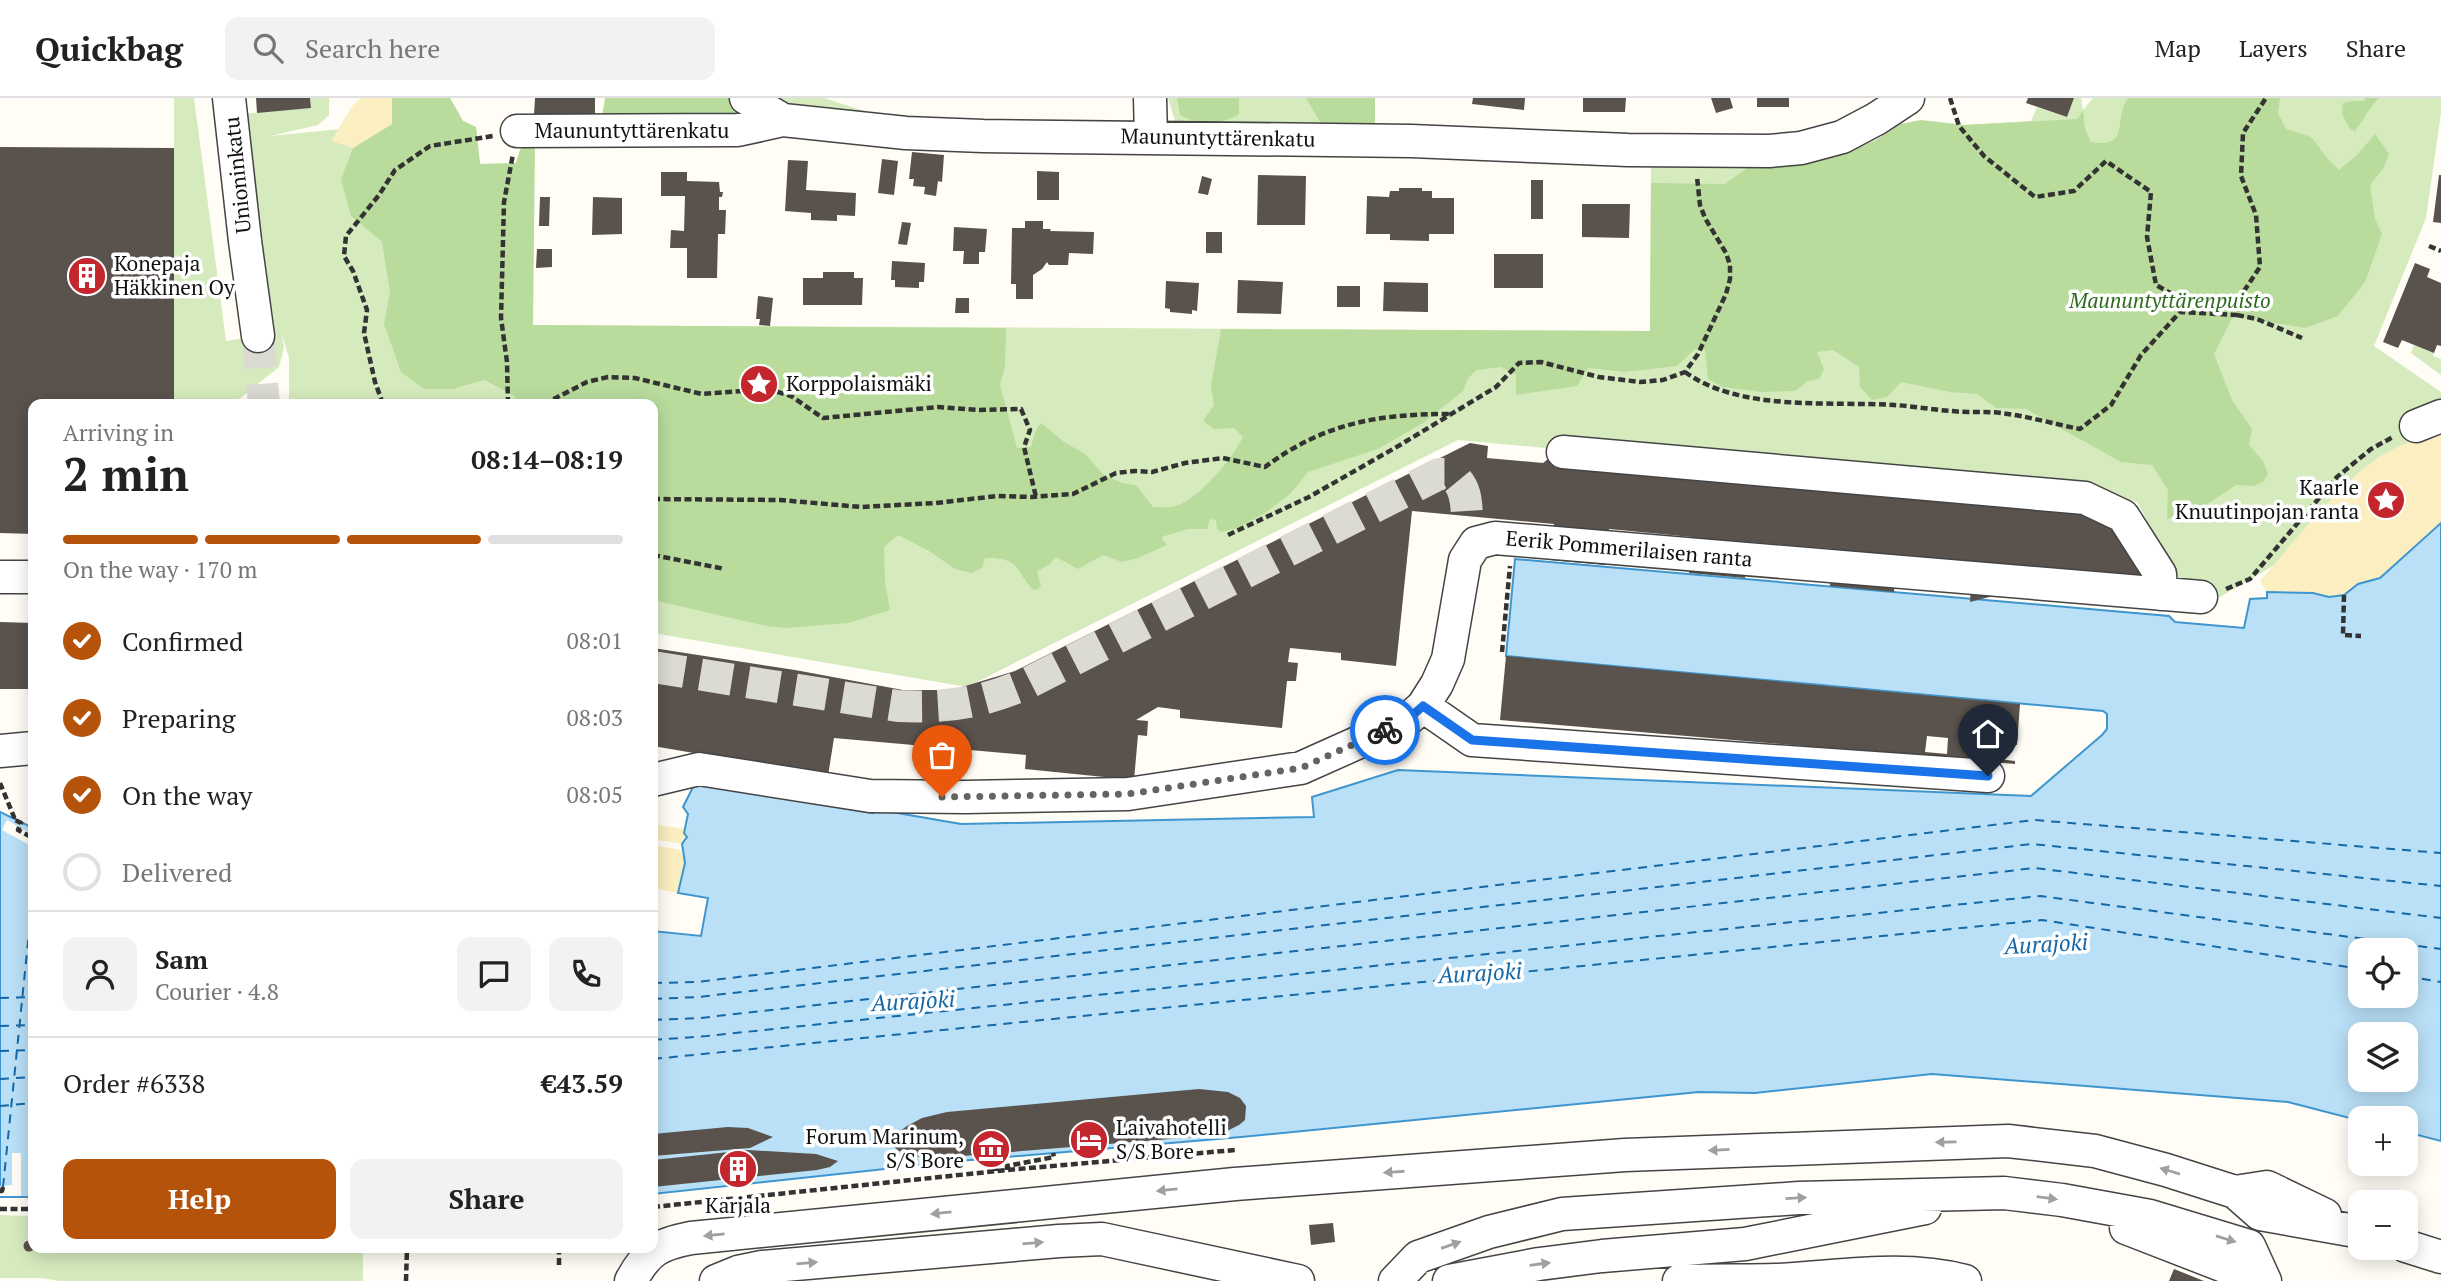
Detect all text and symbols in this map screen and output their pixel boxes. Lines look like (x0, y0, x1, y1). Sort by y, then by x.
search box (225, 17, 715, 80)
text: Quickbag (35, 27, 183, 70)
icon: search (249, 29, 287, 67)
text: Search here (305, 31, 440, 65)
text: Map (2154, 32, 2201, 64)
text: Layers (2239, 32, 2308, 64)
text: Share (2346, 32, 2406, 64)
street label: Unioninkatu (217, 115, 257, 235)
street label: Maununtyttärenkatu (535, 116, 729, 144)
street label: Maununtyttärenkatu (1120, 121, 1316, 153)
place label: Konepaja Häkkinen Oy (114, 249, 235, 301)
building icon: Konepaja Häkkinen Oy (66, 255, 108, 297)
park label: Maununtyttärenpuisto (2068, 286, 2271, 314)
place icon: Korppolaismäki (738, 363, 780, 405)
place label: Korppolaismäki (786, 369, 932, 397)
text: Arriving in (63, 417, 174, 448)
text: 08:14–08:19 (471, 442, 623, 476)
text: 2 min (63, 443, 189, 504)
place label: Kaarle Knuutinpojan ranta (2175, 473, 2359, 525)
place icon: Kaarle Knuutinpojan ranta (2365, 479, 2407, 521)
street label: Eerik Pommerilaisen ranta (1504, 523, 1754, 573)
text: On the way · 170 m (63, 554, 257, 585)
icon: check (63, 622, 101, 660)
text: Confirmed (122, 624, 243, 658)
text: 08:01 (566, 625, 623, 656)
courier (1350, 695, 1420, 765)
icon: check (63, 699, 101, 737)
text: Preparing (122, 701, 235, 735)
text: 08:03 (566, 702, 623, 733)
pin (1958, 704, 2018, 776)
icon: bike (1366, 711, 1404, 749)
icon: home (1969, 715, 2007, 753)
pin (912, 725, 972, 797)
icon: bag (923, 736, 961, 774)
icon: check (63, 776, 101, 814)
text: On the way (122, 778, 253, 812)
text: 08:05 (566, 779, 623, 810)
text: Delivered (122, 855, 232, 889)
water label: Aurajoki (2001, 926, 2089, 961)
button: person (63, 937, 137, 1011)
button: chat (457, 937, 531, 1011)
button: phone (549, 937, 623, 1011)
map controls (2348, 938, 2418, 1260)
button: locate (2348, 938, 2418, 1008)
text: Sam (155, 942, 208, 976)
water label: Aurajoki (1435, 955, 1523, 990)
text: Courier · 4.8 (155, 976, 279, 1007)
water label: Aurajoki (868, 983, 956, 1018)
button: layers (2348, 1022, 2418, 1092)
text: Order #6338 (63, 1066, 205, 1100)
text: €43.59 (542, 1066, 623, 1100)
button: + (2348, 1106, 2418, 1176)
place label: Laivahotelli S/S Bore (1116, 1113, 1227, 1165)
hotel icon: Laivahotelli S/S Bore (1068, 1119, 1110, 1161)
place label: Forum Marinum, S/S Bore (806, 1122, 964, 1174)
museum icon: Forum Marinum, S/S Bore (970, 1128, 1012, 1170)
one-way arrow (1935, 1136, 1957, 1148)
one-way arrow (1707, 1145, 1729, 1156)
building icon: Karjala (717, 1148, 759, 1190)
button: Help (63, 1159, 336, 1239)
button: Share (350, 1159, 623, 1239)
one-way arrow (2160, 1166, 2181, 1176)
one-way arrow (1382, 1167, 1404, 1178)
one-way arrow (1156, 1185, 1178, 1196)
button: − (2348, 1190, 2418, 1260)
place label: Karjala (705, 1191, 771, 1219)
one-way arrow (1785, 1192, 1807, 1203)
one-way arrow (2037, 1192, 2059, 1203)
one-way arrow (929, 1207, 951, 1218)
one-way arrow (703, 1230, 725, 1241)
one-way arrow (2216, 1234, 2237, 1244)
one-way arrow (1022, 1237, 1044, 1248)
one-way arrow (1441, 1240, 1462, 1251)
one-way arrow (796, 1257, 818, 1268)
one-way arrow (1529, 1258, 1551, 1269)

